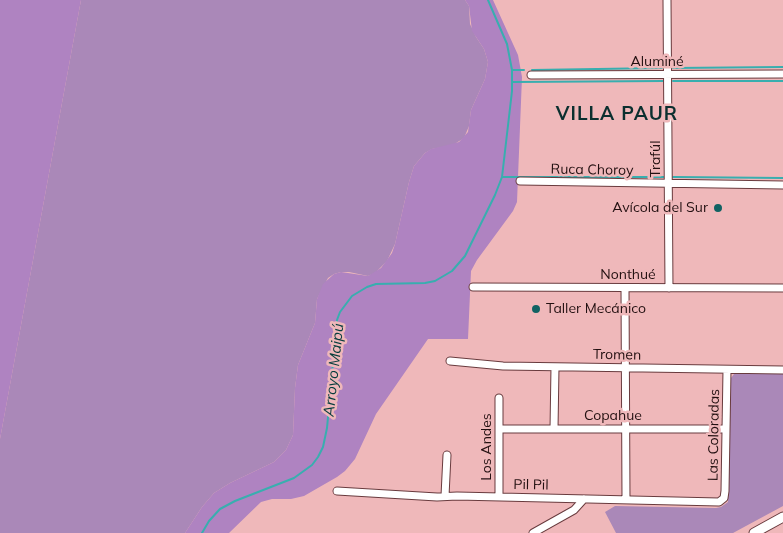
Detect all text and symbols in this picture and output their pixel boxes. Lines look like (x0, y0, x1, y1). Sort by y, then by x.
street label: Aluminé (630, 54, 684, 70)
district label: VILLA PAUR (555, 103, 679, 125)
street label: Trafúl (648, 141, 664, 177)
street label: Ruca Choroy (550, 161, 634, 179)
place label: Avícola del Sur (612, 200, 708, 216)
marker: Avícola del Sur (712, 202, 724, 214)
street label: Nonthué (600, 267, 656, 283)
place label: Taller Mecánico (546, 301, 646, 317)
marker: Taller Mecánico (530, 303, 542, 315)
water label: Arroyo Maipú (320, 322, 348, 418)
street label: Tromen (593, 346, 641, 364)
street label: Las Coloradas (705, 389, 723, 481)
street label: Copahue (584, 408, 642, 424)
street label: Los Andes (479, 413, 495, 481)
street label: Pil Pil (513, 476, 549, 494)

